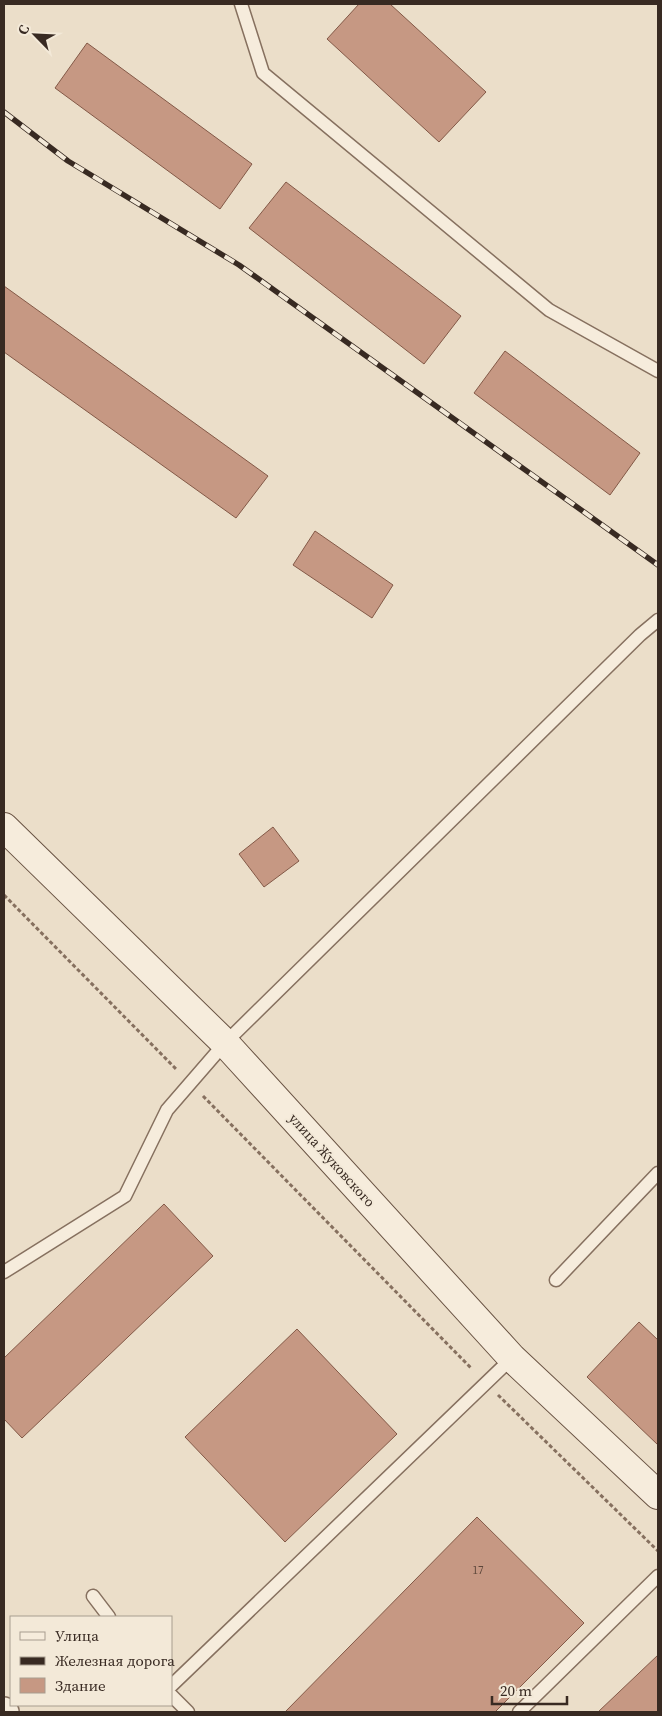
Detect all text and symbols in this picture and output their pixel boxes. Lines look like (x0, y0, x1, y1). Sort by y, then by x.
north arrow (10, 10, 60, 60)
text: С (12, 21, 34, 38)
street label: улица Жуковского (284, 1109, 380, 1212)
house number: 17 (473, 1563, 484, 1578)
legend (10, 1616, 172, 1706)
text: Улица (55, 1625, 99, 1646)
text: Железная дорога (55, 1650, 175, 1671)
scale bar (492, 1674, 567, 1706)
text: Здание (55, 1675, 106, 1696)
text: 20 m (500, 1680, 532, 1701)

